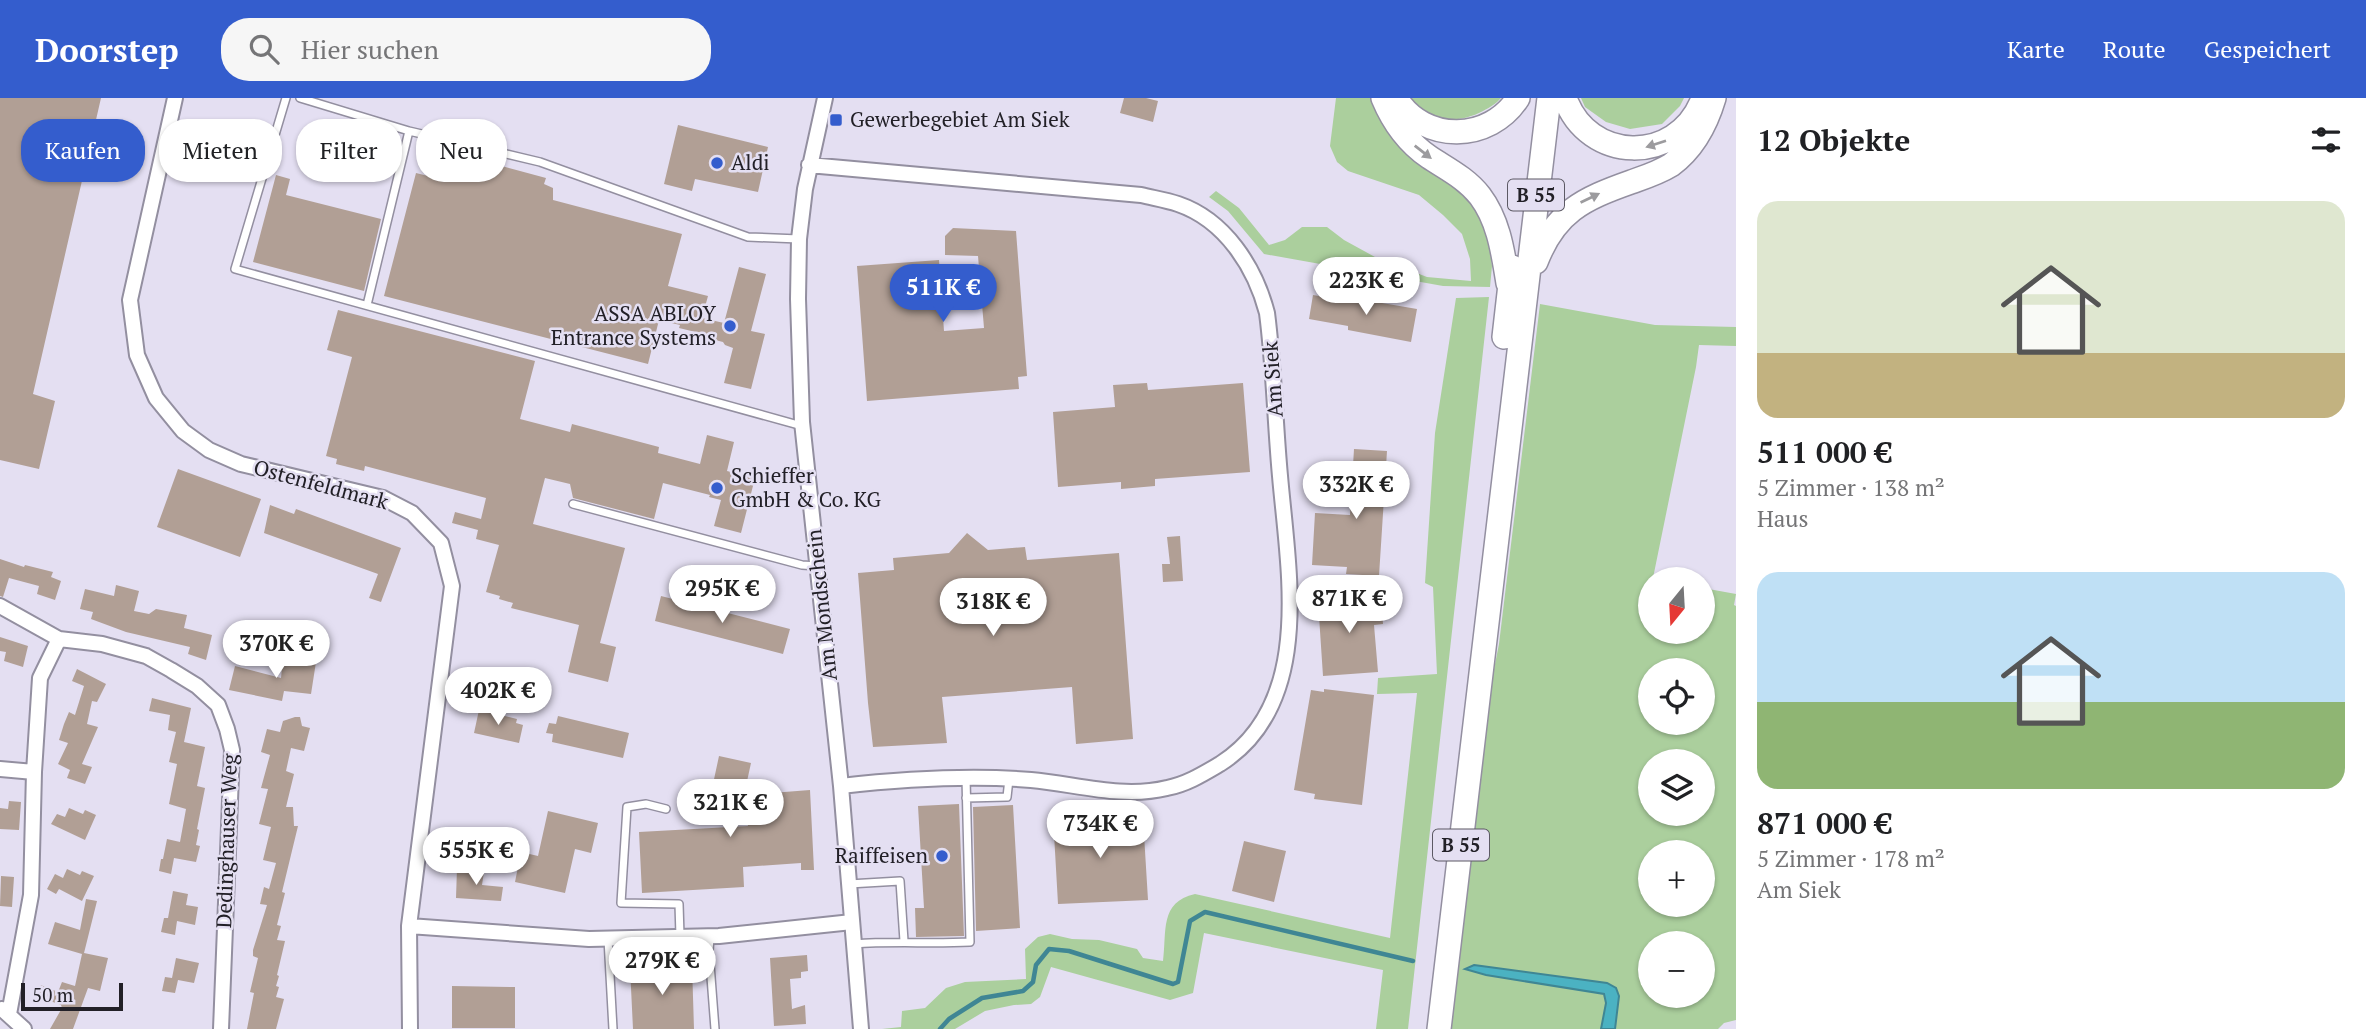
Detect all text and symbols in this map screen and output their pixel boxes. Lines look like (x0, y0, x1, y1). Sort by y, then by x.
search box (221, 18, 711, 81)
text: Doorstep (35, 28, 179, 71)
icon: search (245, 30, 283, 68)
text: Hier suchen (301, 32, 439, 66)
text: Karte (2007, 33, 2065, 65)
text: Route (2103, 33, 2166, 65)
text: Gespeichert (2204, 33, 2331, 65)
place label: Gewerbegebiet Am Siek (850, 105, 1070, 133)
marker: Gewerbegebiet Am Siek (828, 112, 844, 128)
chip: Kaufen (21, 119, 145, 182)
chip: Mieten (159, 119, 282, 182)
chip: Filter (296, 119, 402, 182)
chip: Neu (416, 119, 507, 182)
text: 12 Objekte (1757, 120, 1910, 160)
icon: filters (2307, 121, 2345, 159)
one-way arrow (1645, 139, 1666, 149)
one-way arrow (1414, 144, 1432, 159)
place label: Aldi (731, 148, 770, 176)
marker: Aldi (709, 155, 725, 171)
road number: B 55 (1508, 180, 1564, 211)
one-way arrow (1580, 193, 1600, 205)
icon: home (1988, 247, 2114, 373)
pin: 223K € (1309, 258, 1423, 317)
pin: 511K € (886, 264, 1000, 324)
text: 223K € (1329, 264, 1403, 295)
text: 511K € (906, 271, 980, 302)
place label: ASSA ABLOY Entrance Systems (551, 299, 716, 351)
marker: ASSA ABLOY Entrance Systems (722, 318, 738, 334)
street label: Am Siek (1255, 340, 1289, 418)
text: 511 000 € (1757, 432, 1892, 472)
street label: Ostenfeldmark (251, 453, 392, 516)
place label: Schieffer GmbH & Co. KG (731, 461, 881, 513)
pin: 332K € (1299, 462, 1413, 521)
text: 332K € (1319, 468, 1393, 499)
text: 5 Zimmer · 138 m² (1757, 472, 1945, 503)
marker: Schieffer GmbH & Co. KG (709, 480, 725, 496)
text: Haus (1757, 503, 1809, 534)
street label: Am Mondschein (799, 527, 843, 682)
pin: 295K € (665, 566, 779, 625)
north arrow (1638, 567, 1715, 644)
map controls (1638, 567, 1715, 1008)
text: 295K € (685, 572, 759, 603)
pin: 871K € (1292, 575, 1406, 635)
pin: 318K € (936, 578, 1050, 638)
text: 871K € (1312, 582, 1386, 613)
text: 318K € (956, 585, 1030, 616)
icon: home (1988, 618, 2114, 744)
pin: 370K € (219, 620, 333, 680)
text: 370K € (239, 627, 313, 658)
button: locate (1638, 658, 1715, 735)
pin: 402K € (441, 668, 555, 727)
text: 402K € (461, 674, 535, 705)
button: layers (1638, 749, 1715, 826)
street label: Dedinghauser Weg (209, 752, 243, 929)
pin: 321K € (673, 780, 787, 839)
text: 321K € (693, 786, 767, 817)
pin: 734K € (1043, 800, 1157, 860)
text: 871 000 € (1757, 803, 1892, 843)
text: 734K € (1063, 807, 1137, 838)
pin: 555K € (419, 828, 533, 887)
road number: B 55 (1433, 830, 1489, 860)
text: 555K € (439, 834, 513, 865)
button: + (1638, 840, 1715, 917)
place label: Raiffeisen (835, 841, 929, 869)
text: 5 Zimmer · 178 m² (1757, 843, 1945, 874)
marker: Raiffeisen (934, 848, 950, 864)
text: Am Siek (1757, 874, 1841, 905)
button: − (1638, 931, 1715, 1008)
pin: 279K € (605, 937, 719, 997)
text: 279K € (625, 944, 699, 975)
scale bar (21, 980, 122, 1012)
text: 50 m (32, 982, 73, 1007)

